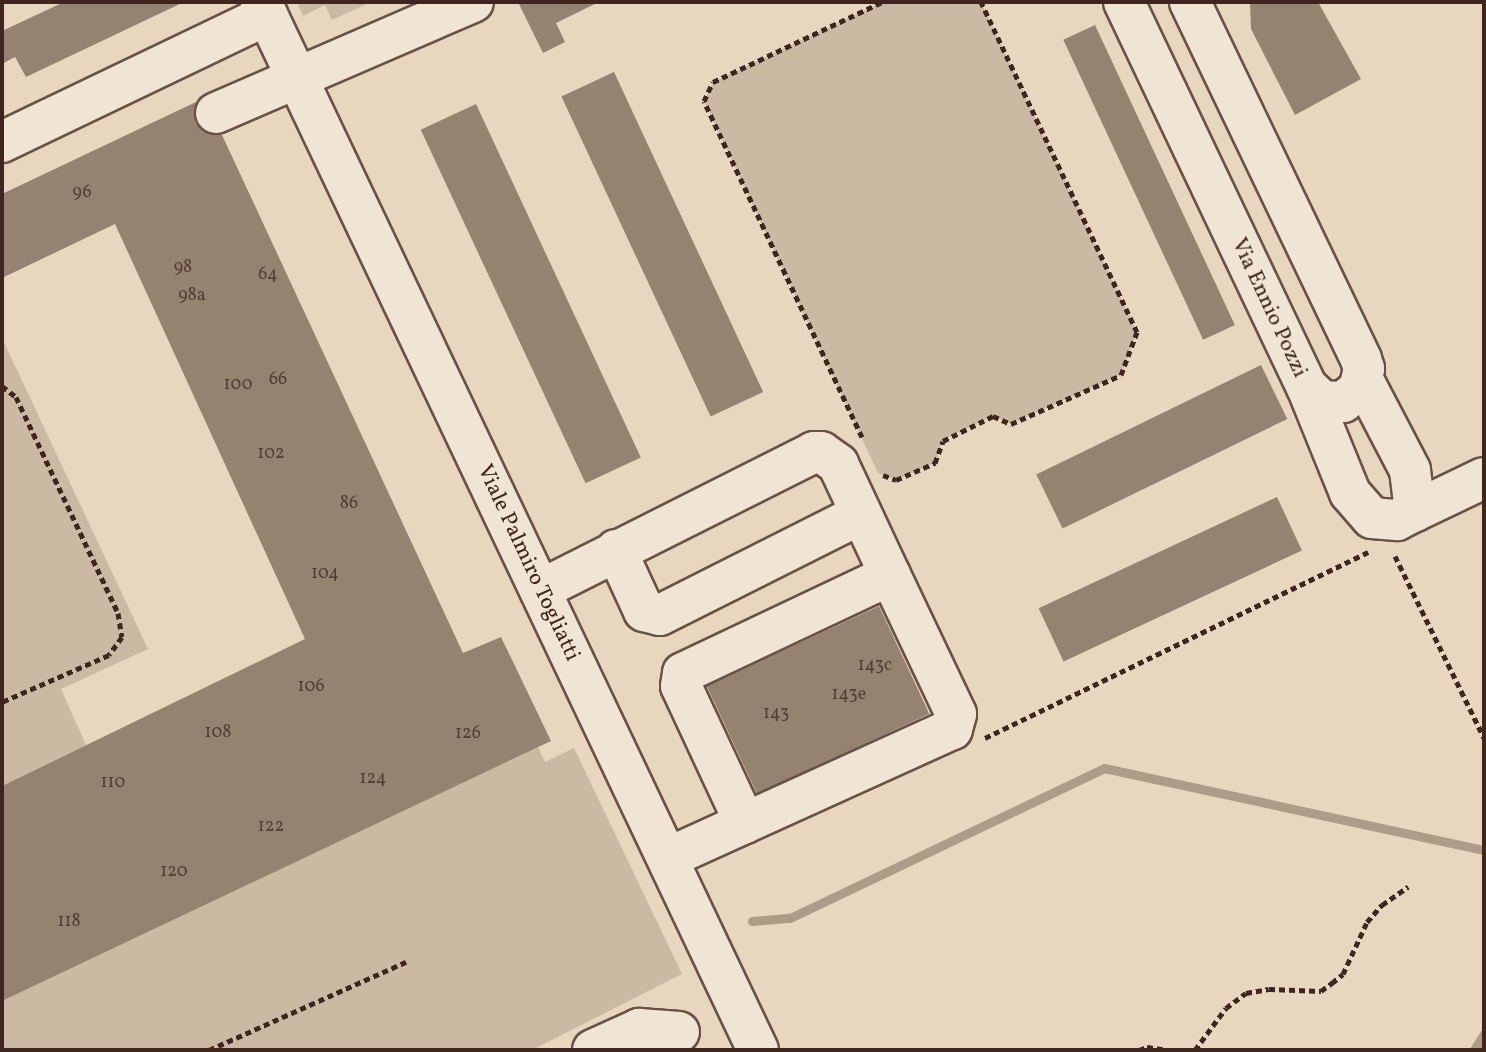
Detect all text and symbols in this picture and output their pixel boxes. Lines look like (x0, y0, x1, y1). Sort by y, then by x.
house number: 96 (72, 182, 92, 204)
street label: Via Ennio Pozzi (1225, 234, 1313, 382)
house number: 98 (174, 257, 192, 279)
house number: 64 (258, 264, 278, 286)
house number: 98a (178, 285, 206, 307)
house number: 66 (269, 369, 287, 391)
house number: 100 (224, 374, 252, 396)
house number: 102 (257, 443, 285, 465)
street label: Viale Palmiro Togliatti (471, 460, 585, 666)
house number: 86 (340, 493, 358, 515)
house number: 104 (311, 563, 339, 585)
house number: 143c (858, 655, 892, 677)
house number: 106 (297, 676, 325, 698)
house number: 143e (832, 684, 866, 706)
house number: 143 (763, 703, 789, 725)
house number: 108 (205, 722, 231, 744)
house number: 126 (455, 723, 481, 745)
house number: 124 (360, 768, 386, 790)
house number: 110 (101, 772, 125, 794)
house number: 122 (258, 816, 284, 838)
house number: 120 (160, 861, 188, 883)
house number: 118 (57, 911, 81, 933)

